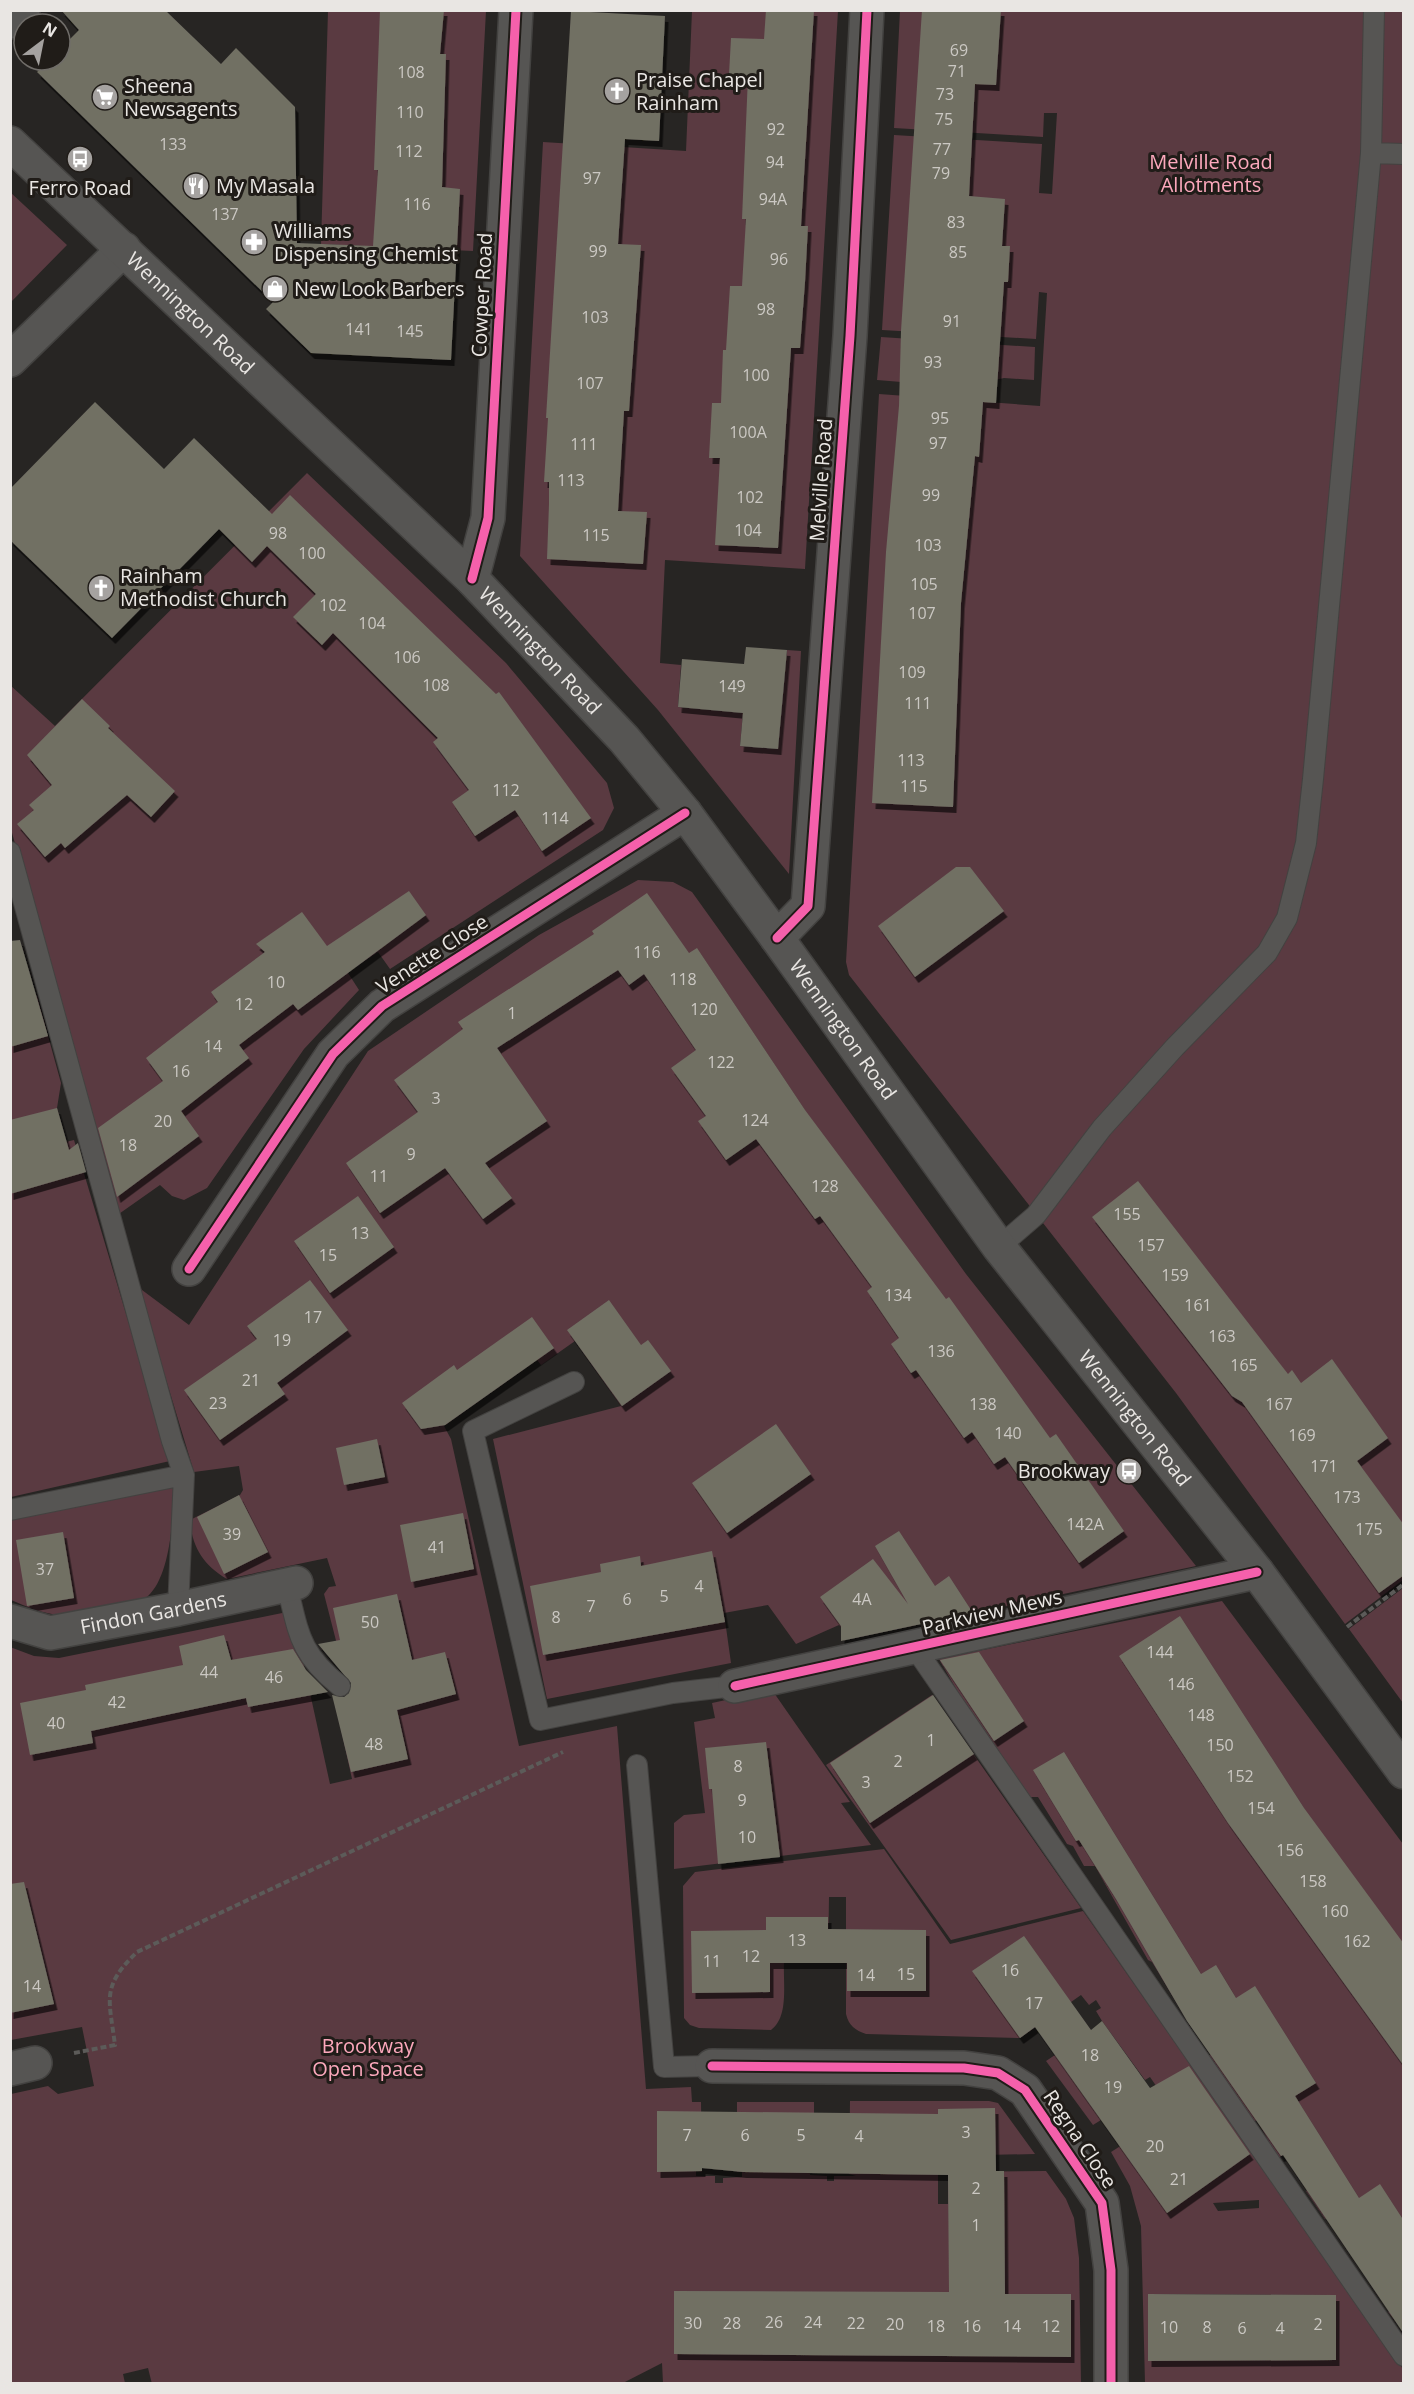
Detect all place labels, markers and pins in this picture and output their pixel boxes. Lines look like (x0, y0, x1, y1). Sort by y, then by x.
place label: Praise Chapel Rainham (636, 66, 763, 116)
place label: Sheena Newsagents (124, 72, 237, 122)
church icon: Praise Chapel Rainham (602, 76, 632, 106)
supermarket icon: Sheena Newsagents (90, 82, 120, 112)
bus stop icon: Ferro Road (65, 144, 95, 174)
restaurant icon: My Masala (181, 171, 211, 201)
place label: My Masala (216, 172, 315, 199)
place label: Ferro Road (29, 174, 131, 201)
place label: Williams Dispensing Chemist (274, 217, 458, 267)
pharmacy icon: Williams Dispensing Chemist (239, 227, 269, 257)
shop icon: New Look Barbers (260, 274, 290, 304)
place label: New Look Barbers (294, 275, 465, 302)
place label: Rainham Methodist Church (120, 562, 287, 612)
church icon: Rainham Methodist Church (86, 573, 116, 603)
bus stop icon: Brookway (1114, 1456, 1144, 1486)
place label: Brookway (1018, 1457, 1111, 1484)

